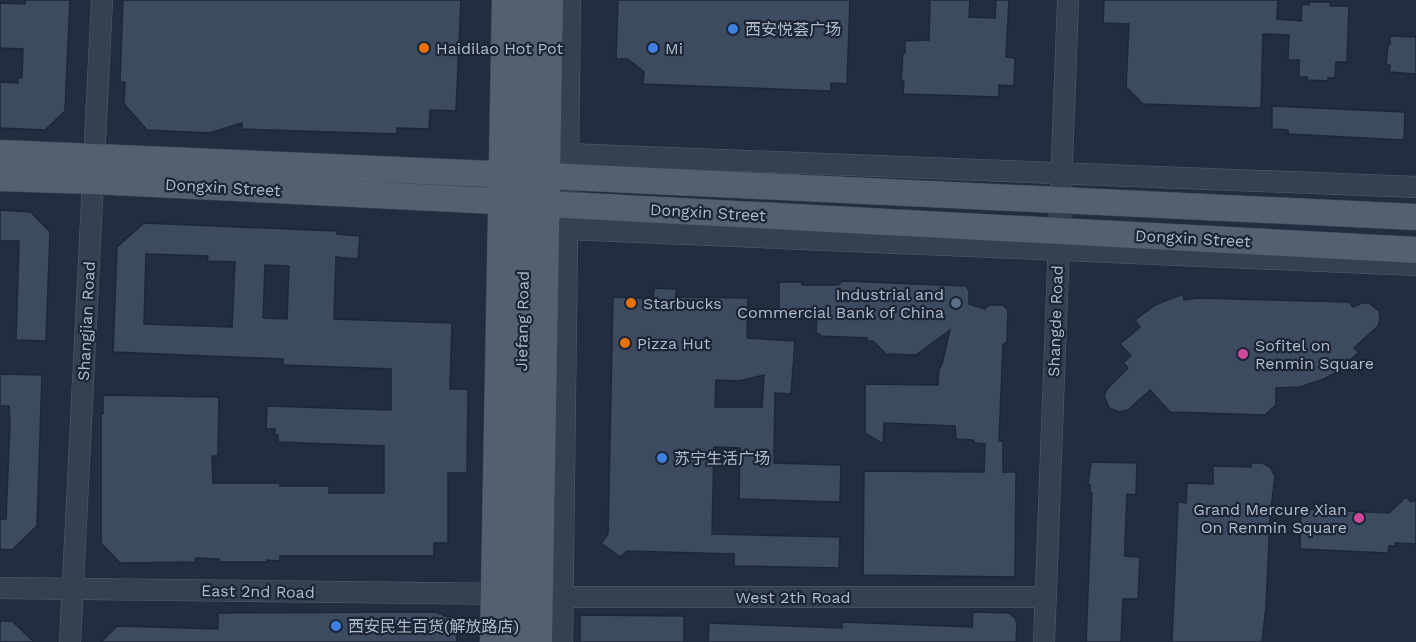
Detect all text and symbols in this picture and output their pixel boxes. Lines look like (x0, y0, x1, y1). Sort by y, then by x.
place label: 西安悦荟广场 (745, 20, 841, 39)
marker: 西安悦荟广场 (726, 22, 740, 36)
place label: Haidilao Hot Pot (436, 39, 564, 58)
place label: Mi (665, 39, 683, 58)
marker: Haidilao Hot Pot (417, 41, 431, 55)
marker: Mi (646, 41, 660, 55)
street label: Dongxin Street (165, 175, 282, 200)
street label: Dongxin Street (650, 200, 767, 225)
street label: Dongxin Street (1135, 226, 1252, 251)
street label: Shangjian Road (74, 261, 99, 381)
street label: Shangde Road (1044, 265, 1067, 377)
street label: Jiefang Road (512, 271, 533, 371)
place label: Industrial and Commercial Bank of China (737, 285, 944, 322)
place label: Starbucks (643, 294, 722, 313)
marker: Starbucks (624, 296, 638, 310)
marker: Industrial and Commercial Bank of China (949, 296, 963, 310)
place label: Pizza Hut (637, 334, 711, 353)
marker: Pizza Hut (618, 336, 632, 350)
place label: Sofitel on Renmin Square (1255, 336, 1374, 373)
marker: Sofitel on Renmin Square (1236, 347, 1250, 361)
place label: 苏宁生活广场 (674, 449, 770, 468)
marker: 苏宁生活广场 (655, 451, 669, 465)
place label: Grand Mercure Xian On Renmin Square (1193, 500, 1347, 537)
marker: Grand Mercure Xian On Renmin Square (1352, 511, 1366, 525)
street label: East 2nd Road (201, 581, 315, 602)
street label: West 2th Road (735, 588, 851, 607)
place label: 西安民生百货(解放路店) (348, 617, 519, 636)
marker: 西安民生百货(解放路店) (329, 619, 343, 633)

